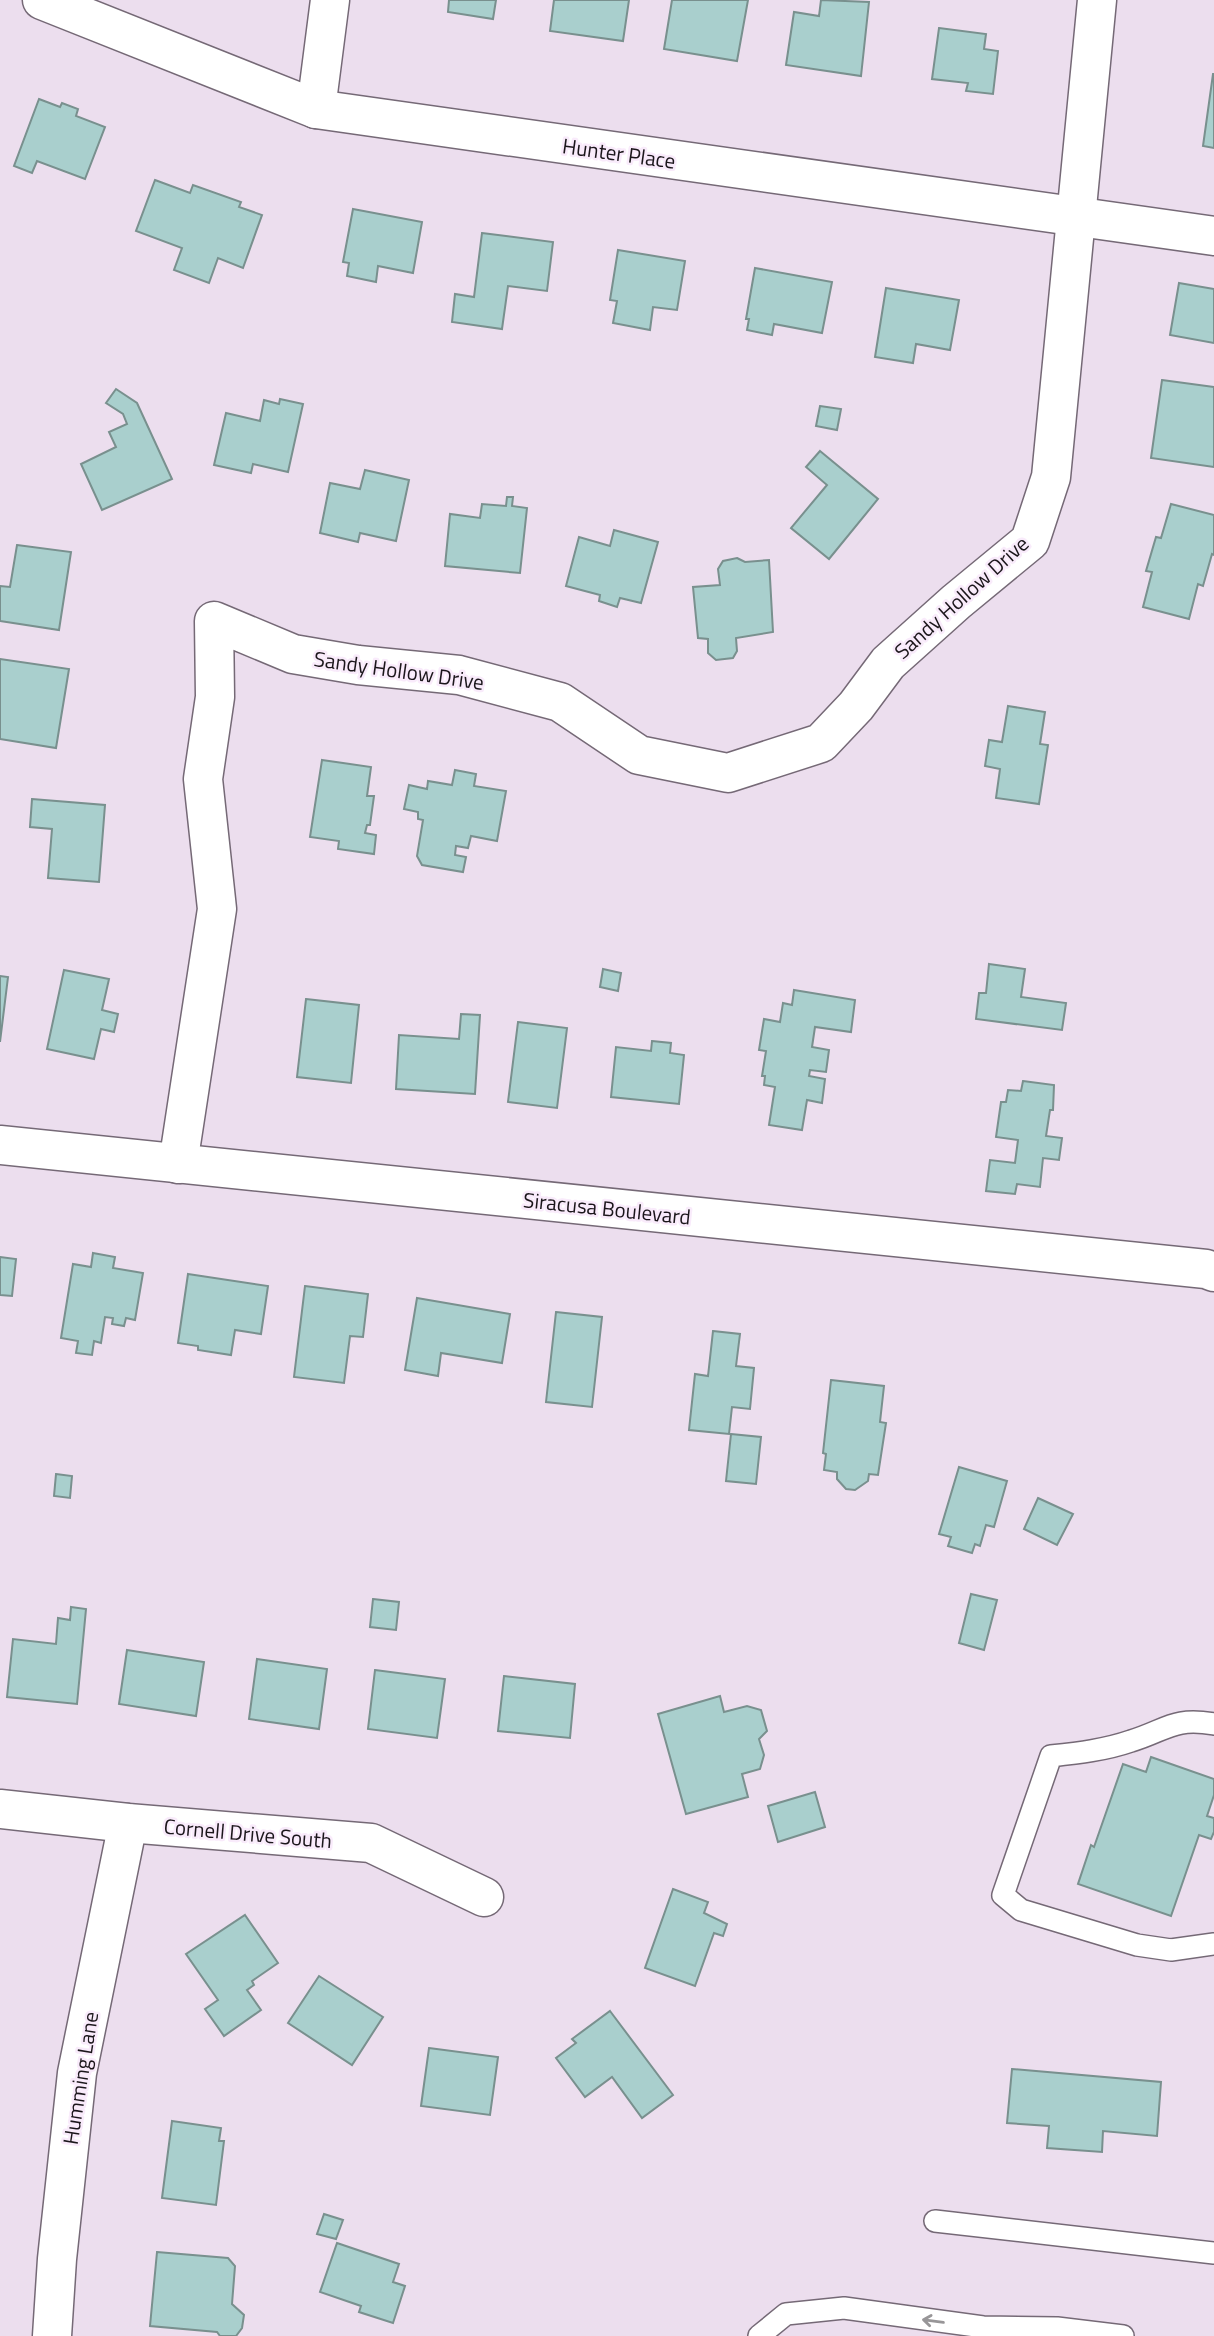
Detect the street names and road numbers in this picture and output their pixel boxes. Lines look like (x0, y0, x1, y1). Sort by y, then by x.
street label: Hunter Place (560, 129, 678, 177)
street label: Sandy Hollow Drive (887, 528, 1035, 666)
street label: Sandy Hollow Drive (312, 642, 486, 698)
street label: Siracusa Boulevard (522, 1183, 692, 1233)
street label: Cornell Drive South (163, 1810, 333, 1856)
street label: Humming Lane (54, 2009, 106, 2147)

